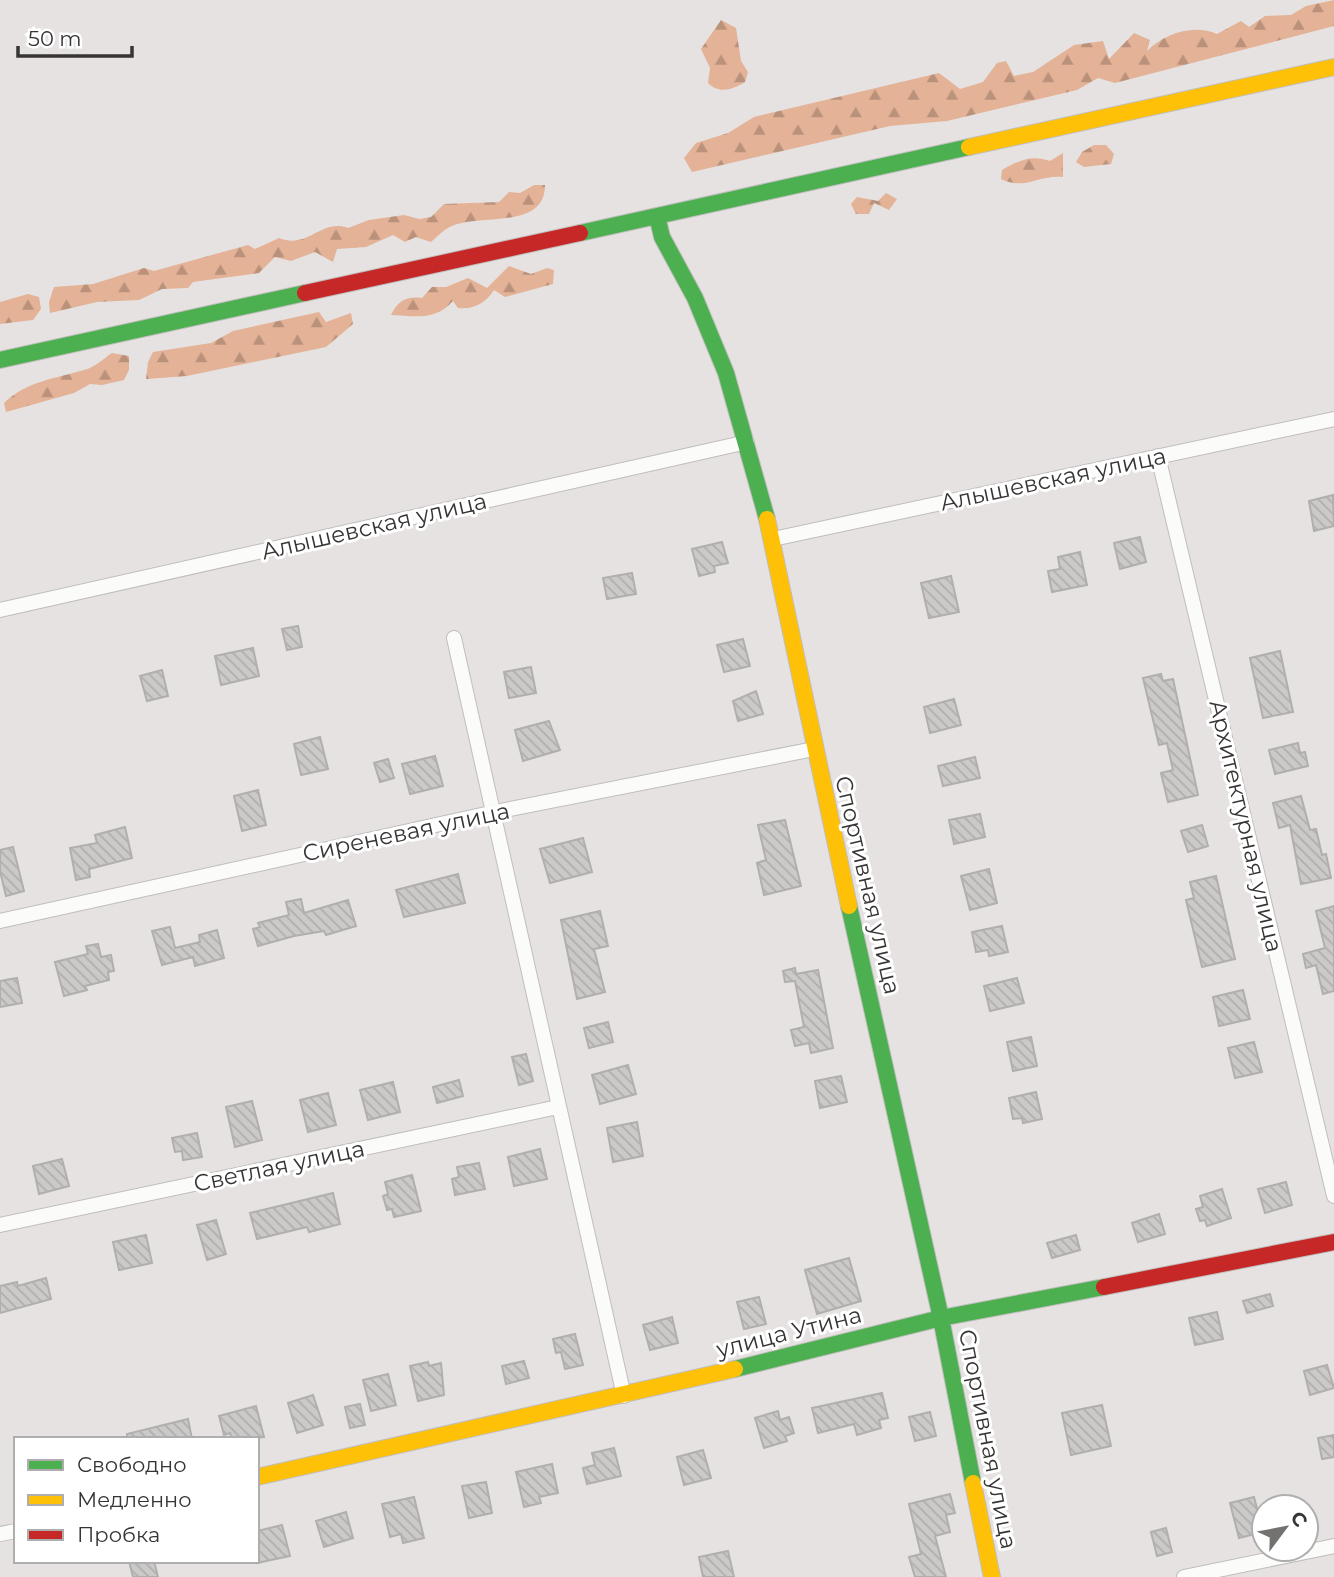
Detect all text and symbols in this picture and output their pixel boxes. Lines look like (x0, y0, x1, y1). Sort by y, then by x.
scale bar (18, 14, 131, 58)
text: 50 m (28, 26, 82, 51)
street label: Алышевская улица (937, 441, 1169, 517)
street label: Алышевская улица (259, 486, 489, 566)
street label: Архитектурная улица (1203, 697, 1289, 955)
street label: Спортивная улица (829, 773, 907, 997)
street label: Сиреневая улица (300, 796, 512, 868)
street label: Светлая улица (191, 1134, 367, 1198)
street label: улица Утина (713, 1300, 865, 1364)
street label: Спортивная улица (953, 1327, 1023, 1551)
legend (14, 1437, 259, 1563)
text: Свободно (77, 1452, 187, 1477)
text: Медленно (77, 1487, 192, 1512)
north arrow (1250, 1493, 1320, 1563)
text: С (1286, 1507, 1313, 1531)
text: Пробка (77, 1522, 160, 1547)

